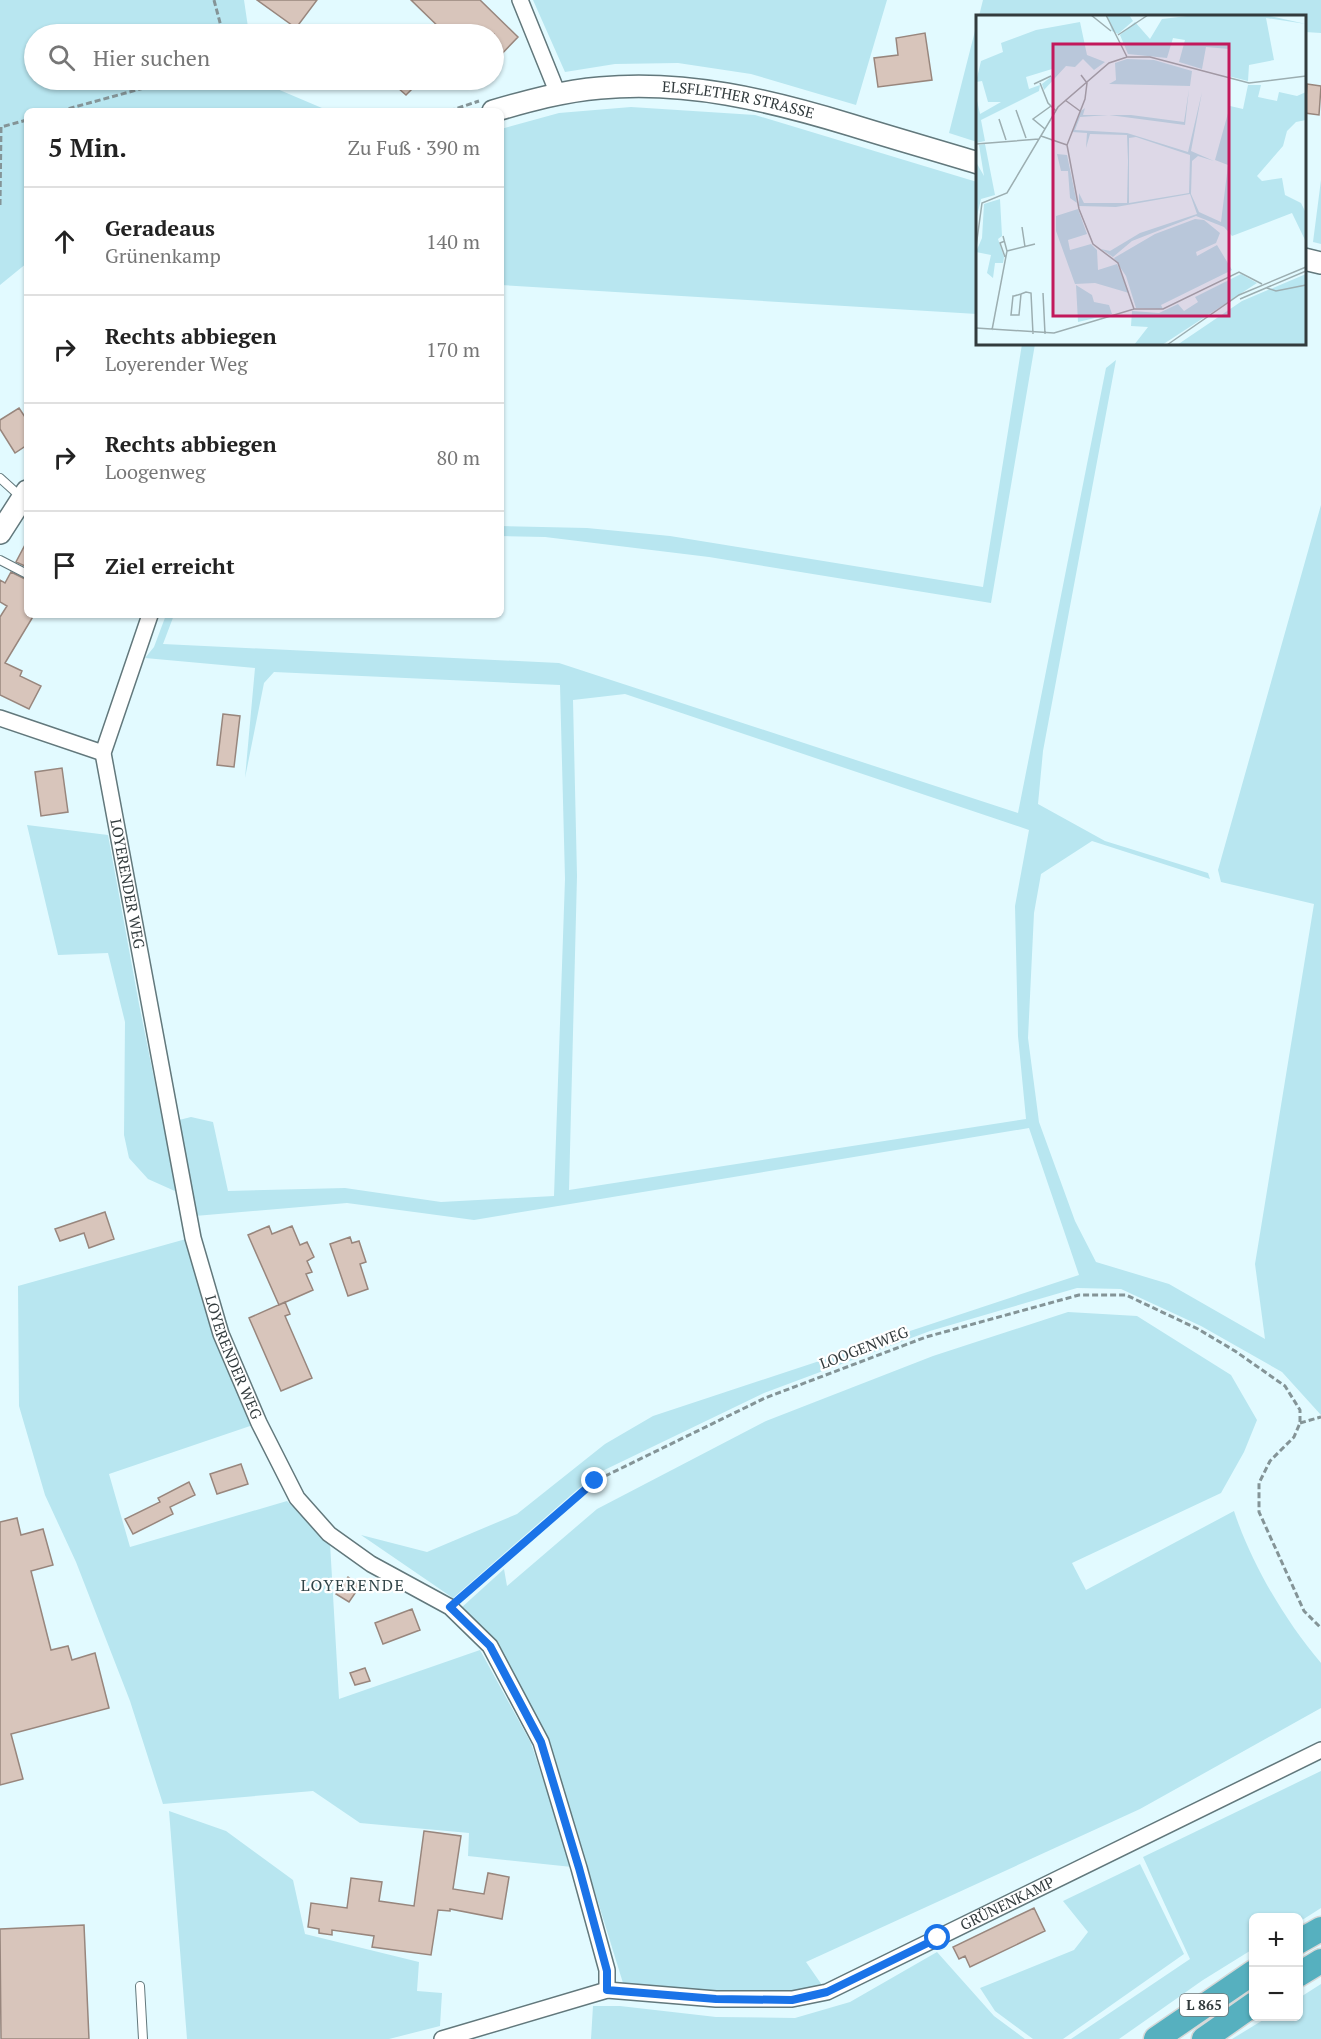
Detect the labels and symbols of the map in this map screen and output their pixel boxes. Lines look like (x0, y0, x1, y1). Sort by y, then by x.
inset map (976, 15, 1306, 345)
street label: ELSFLETHER STRASSE (662, 76, 817, 123)
street label: LOYERENDER WEG (106, 817, 150, 951)
street label: LOYERENDER WEG (201, 1293, 267, 1423)
street label: LOOGENWEG (817, 1321, 911, 1373)
route end (581, 1467, 607, 1493)
district label: LOYERENDE (301, 1574, 405, 1596)
street label: GRÜNENKAMP (957, 1871, 1057, 1934)
route start (924, 1924, 950, 1950)
road number: L 865 (1180, 1994, 1228, 2016)

